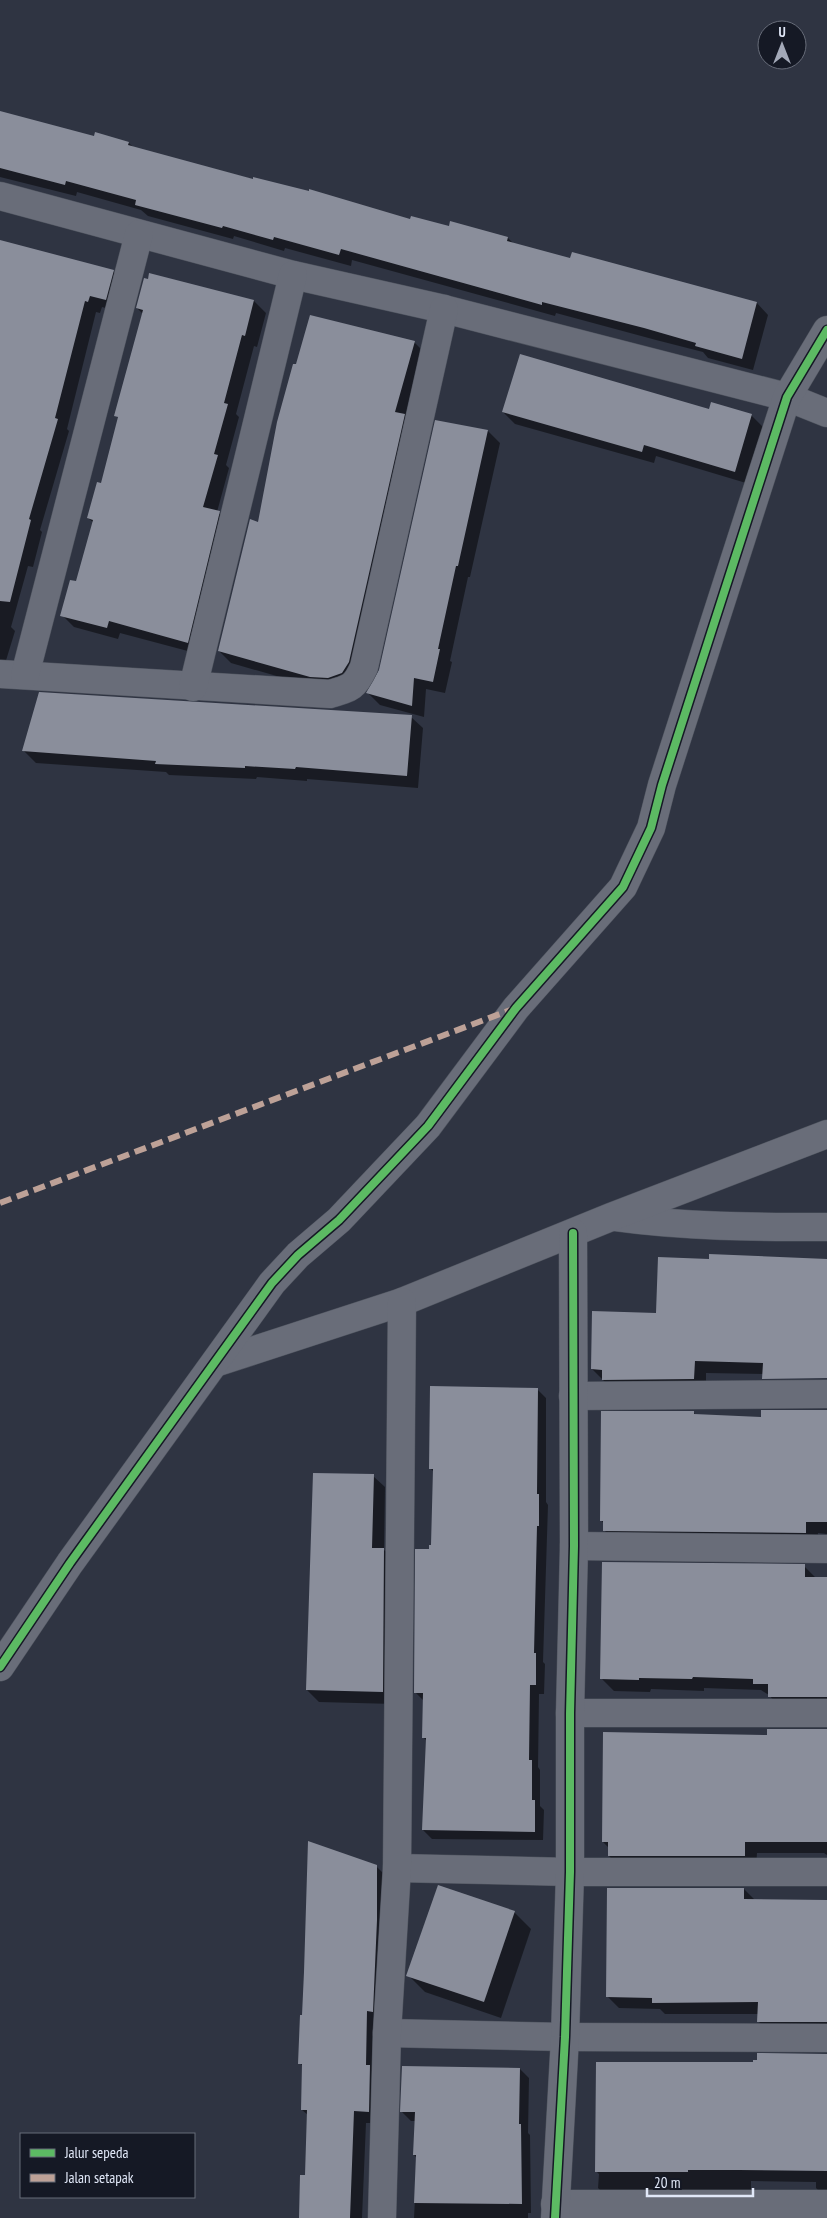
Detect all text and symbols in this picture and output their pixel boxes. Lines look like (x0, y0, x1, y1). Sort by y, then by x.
north arrow (757, 20, 807, 70)
text: U (778, 23, 786, 41)
legend (20, 2133, 195, 2198)
text: Jalur sepeda (64, 2143, 128, 2162)
scale bar (647, 2166, 753, 2198)
text: Jalan setapak (64, 2168, 134, 2187)
text: 20 m (654, 2173, 680, 2192)

